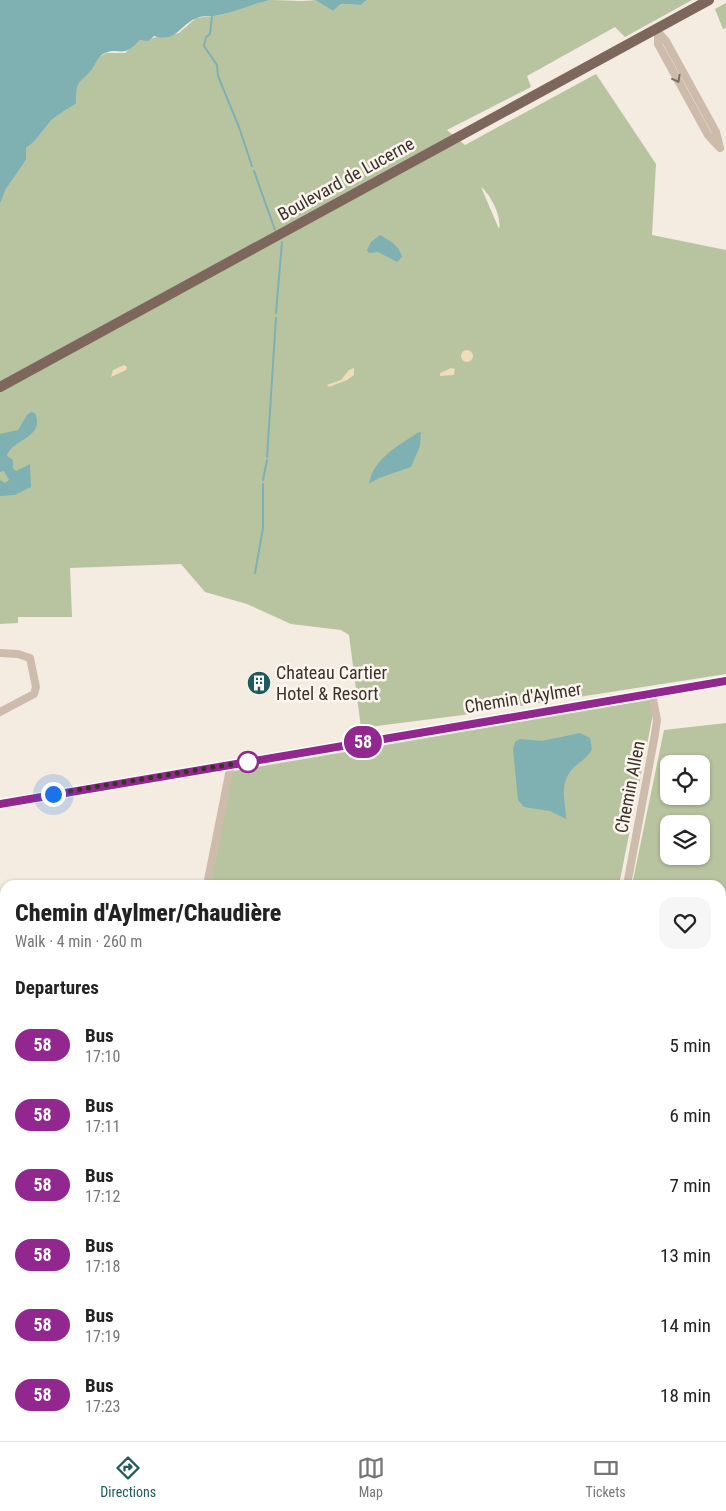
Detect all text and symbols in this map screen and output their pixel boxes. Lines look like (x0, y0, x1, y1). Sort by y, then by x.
one-way arrow (671, 73, 681, 82)
street label: Boulevard de Lucerne (274, 132, 417, 225)
place label: Chateau Cartier Hotel & Resort (276, 662, 387, 704)
building icon: Chateau Cartier Hotel & Resort (246, 670, 272, 696)
street label: Chemin d'Aylmer (463, 678, 583, 717)
line badge: 58 (340, 726, 386, 758)
text: 58 (354, 731, 372, 752)
street label: Chemin Allen (610, 739, 649, 835)
unlabelled marker (237, 751, 259, 773)
map controls (660, 755, 710, 865)
button: locate (660, 755, 710, 805)
your location (41, 782, 66, 807)
button: layers (660, 815, 710, 865)
button: heart (659, 897, 711, 949)
text: Chemin d'Aylmer/Chaudière (15, 899, 281, 927)
text: Walk · 4 min · 260 m (15, 932, 142, 951)
text: Departures (15, 976, 99, 999)
text: Bus (85, 1024, 114, 1047)
text: 58 (33, 1034, 52, 1055)
text: 5 min (669, 1034, 711, 1057)
text: 17:10 (85, 1047, 120, 1066)
text: Bus (85, 1094, 114, 1117)
text: 58 (33, 1104, 52, 1125)
text: 6 min (669, 1104, 711, 1127)
text: 17:11 (85, 1117, 120, 1136)
text: Bus (85, 1164, 114, 1187)
text: 58 (33, 1174, 52, 1195)
text: 7 min (669, 1174, 711, 1197)
text: 17:12 (85, 1187, 120, 1206)
text: Bus (85, 1234, 114, 1257)
text: 58 (33, 1244, 52, 1265)
text: 13 min (660, 1244, 711, 1267)
text: 17:18 (85, 1257, 120, 1276)
text: Bus (85, 1304, 114, 1327)
text: 58 (33, 1314, 52, 1335)
text: 14 min (660, 1314, 711, 1337)
text: 17:19 (85, 1327, 120, 1346)
text: Bus (85, 1374, 114, 1397)
text: 58 (33, 1384, 52, 1405)
text: 18 min (660, 1384, 711, 1407)
text: 17:23 (85, 1397, 120, 1416)
tab: Directions (100, 1454, 156, 1500)
tab: Map (357, 1454, 385, 1500)
tab: Tickets (585, 1454, 626, 1500)

